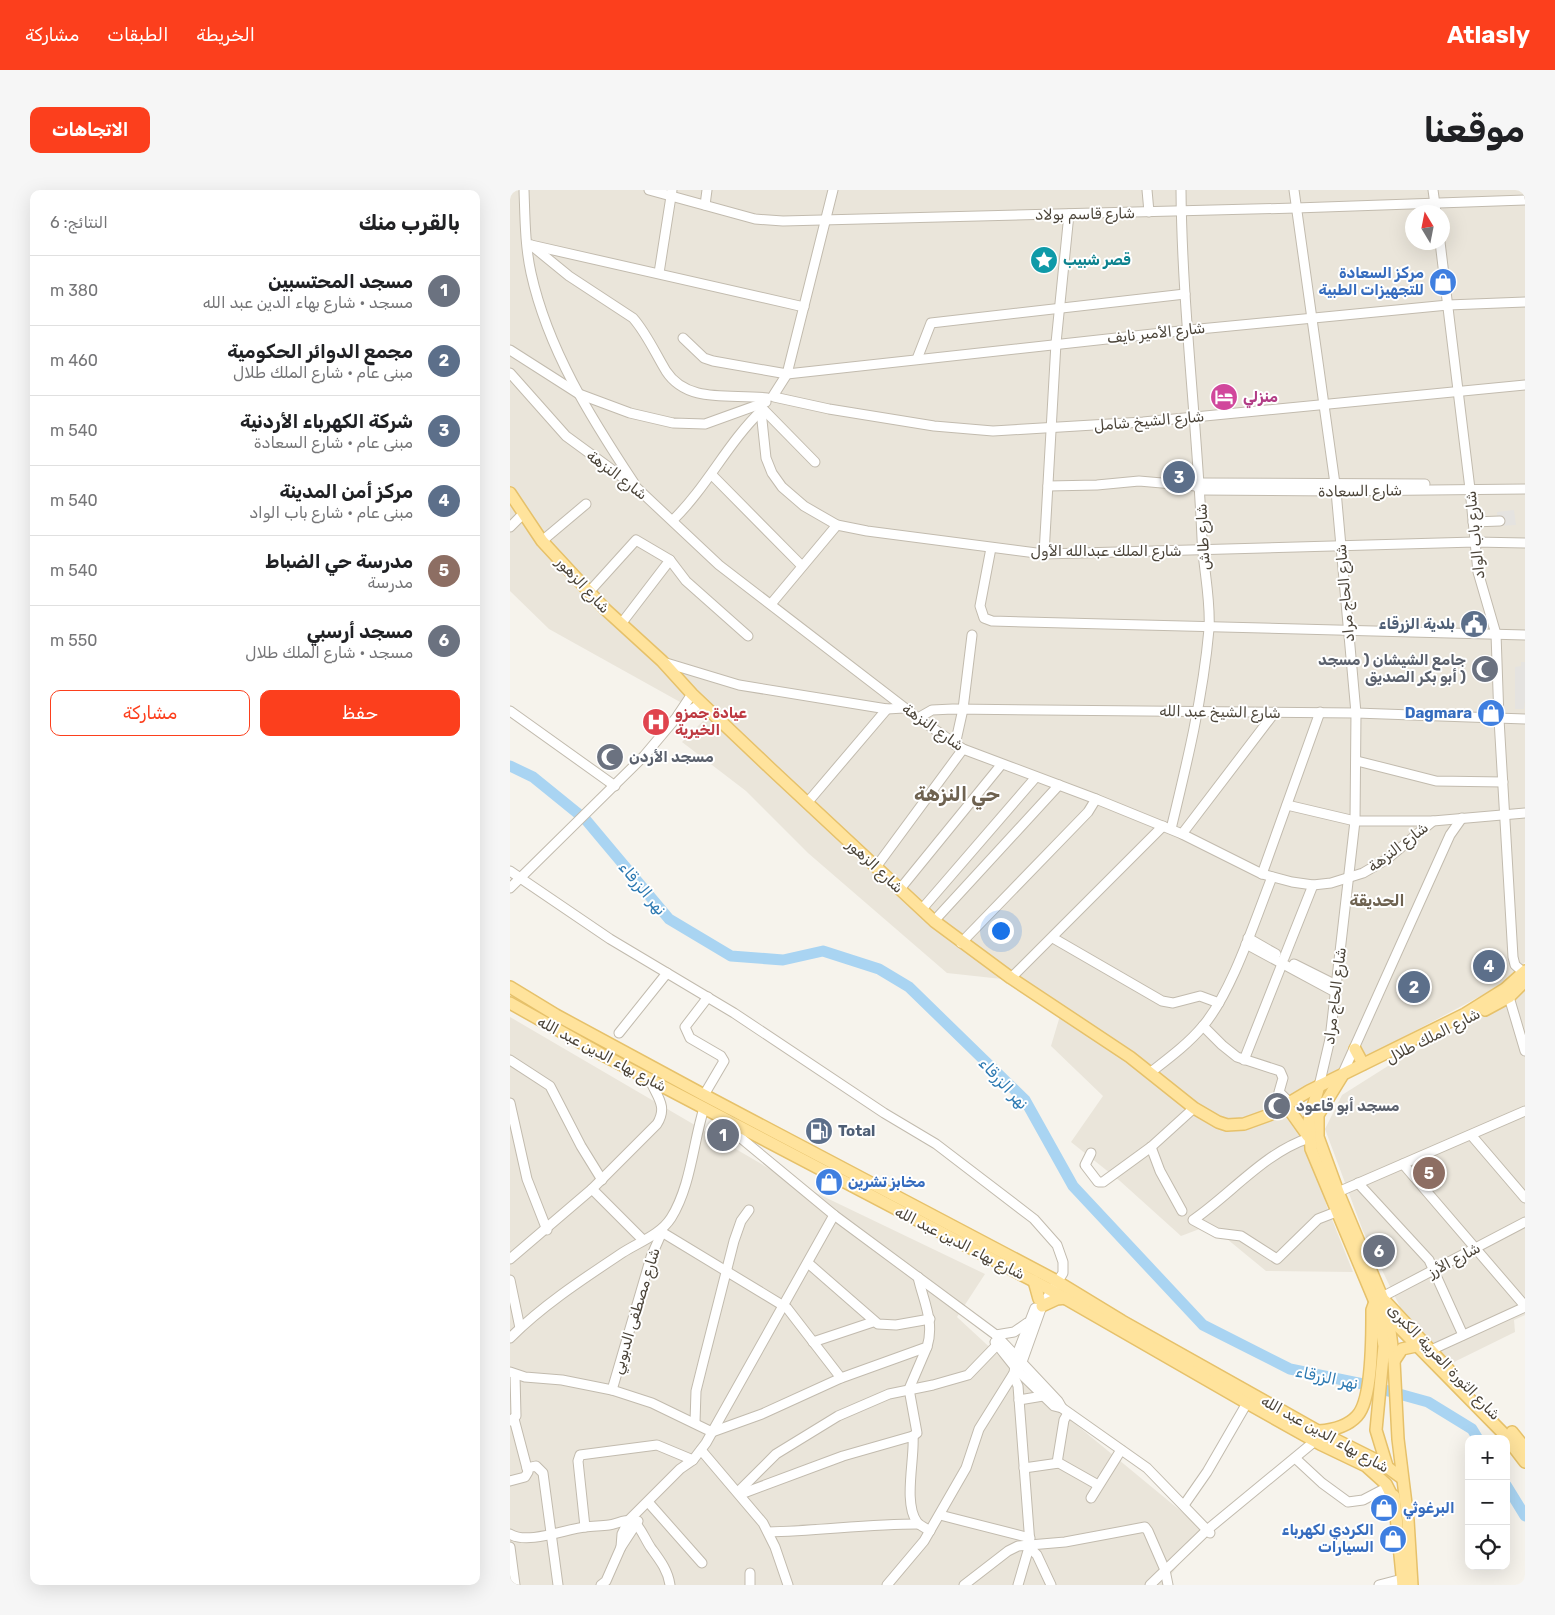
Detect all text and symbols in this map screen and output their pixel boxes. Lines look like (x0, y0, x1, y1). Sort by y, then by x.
text: Atlasly (1447, 21, 1530, 49)
text: مشاركة (25, 24, 79, 46)
text: الطبقات (107, 24, 168, 46)
text: الخريطة (196, 24, 255, 46)
button: الاتجاهات (30, 107, 150, 153)
text: موقعنا (1423, 109, 1525, 151)
street label: شارع قاسم بولاد (1035, 204, 1135, 226)
north arrow (1405, 205, 1450, 250)
text: بالقرب منك (359, 210, 460, 235)
text: النتائج: 6 (50, 213, 108, 232)
place icon: قصر شبيب (1029, 245, 1059, 275)
place label: قصر شبيب (1063, 251, 1131, 269)
place label: مركز السعادة للتجهيزات الطبية (1319, 264, 1424, 299)
shop icon: مركز السعادة للتجهيزات الطبية (1428, 267, 1458, 297)
text: مسجد المحتسبين (268, 270, 413, 293)
text: 380 m (50, 281, 98, 300)
text: 1 (440, 281, 448, 300)
text: مسجد · شارع بهاء الدين عبد الله (203, 293, 413, 312)
street label: شارع الأمير نايف (1106, 319, 1206, 349)
text: مجمع الدوائر الحكومية (227, 340, 413, 363)
text: 460 m (50, 351, 98, 370)
text: 2 (439, 351, 449, 370)
text: مبنى عام · شارع الملك طلال (233, 363, 413, 382)
hotel icon: منزلي (1209, 382, 1239, 412)
place label: منزلي (1243, 388, 1278, 409)
street label: شارع الشيخ شامل (1093, 407, 1205, 437)
text: شركة الكهرباء الأردنية (240, 410, 413, 433)
text: 540 m (50, 421, 98, 440)
text: 3 (439, 421, 449, 440)
text: مبنى عام · شارع السعادة (254, 433, 413, 452)
street label: شارع النزهة (582, 446, 651, 505)
pin: 3 (1163, 458, 1195, 496)
text: مركز أمن المدينة (279, 480, 413, 503)
street label: شارع السعادة (1318, 481, 1402, 503)
street label: شارع باب الواد (1461, 490, 1491, 580)
text: 540 m (50, 491, 98, 510)
text: 4 (439, 491, 449, 510)
text: مبنى عام · شارع باب الواد (249, 503, 413, 522)
street label: شارع طاش (1192, 503, 1216, 571)
street label: شارع الملك عبدالله الأول (1030, 542, 1182, 562)
street label: شارع الحاج مراد (1332, 543, 1360, 643)
text: مدرسة حي الضباط (265, 550, 413, 573)
street label: شارع الزهور (550, 552, 614, 618)
text: 540 m (50, 561, 98, 580)
text: 5 (439, 561, 449, 580)
text: مدرسة (368, 573, 413, 592)
public building icon: بلدية الزرقاء (1459, 609, 1489, 639)
place label: بلدية الزرقاء (1378, 615, 1455, 633)
text: مسجد أرسبي (307, 620, 413, 643)
text: 550 m (50, 631, 97, 650)
text: 6 (439, 631, 449, 650)
text: مسجد · شارع الملك طلال (245, 643, 413, 662)
place label: جامع الشيشان ( مسجد أبو بكر الصديق ) (1318, 651, 1466, 686)
mosque icon: جامع الشيشان ( مسجد أبو بكر الصديق ) (1470, 654, 1500, 684)
button: مشاركة (50, 690, 250, 736)
button: حفظ (260, 690, 460, 736)
shop icon: Dagmara (1476, 698, 1506, 728)
street label: شارع النزهة (898, 699, 967, 756)
street label: شارع الشيخ عبد الله (1159, 702, 1281, 724)
place label: عيادة جمزو الخيرية (675, 704, 747, 739)
place label: Dagmara (1405, 704, 1472, 722)
hospital icon: عيادة جمزو الخيرية (641, 707, 671, 737)
mosque icon: مسجد الأردن (595, 742, 625, 772)
place label: مسجد الأردن (629, 748, 714, 766)
district label: حي النزهة (914, 782, 1000, 810)
street label: شارع النزهة (1364, 818, 1433, 877)
street label: شارع الزهور (841, 835, 907, 898)
water label: نهر الزرقاء (614, 858, 670, 920)
district label: الحديقة (1349, 891, 1405, 910)
your location (988, 918, 1014, 944)
street label: شارع الحاج مراد (1320, 946, 1352, 1046)
pin: 4 (1473, 947, 1505, 985)
pin: 2 (1398, 968, 1430, 1006)
street label: شارع الملك طلال (1383, 1004, 1484, 1069)
street label: شارع بهاء الدين عبد الله (534, 1012, 670, 1097)
water label: نهر الزرقاء (974, 1053, 1032, 1114)
mosque icon: مسجد أبو قاعود (1262, 1091, 1292, 1121)
place label: مسجد أبو قاعود (1296, 1097, 1400, 1115)
pin: 1 (707, 1116, 739, 1154)
fuel station icon: Total (804, 1116, 834, 1146)
place label: Total (838, 1122, 875, 1140)
pin: 5 (1413, 1154, 1445, 1192)
shop icon: مخابز تشرين (814, 1167, 844, 1197)
place label: مخابز تشرين (848, 1173, 926, 1191)
street label: شارع بهاء الدين عبد الله (891, 1202, 1028, 1285)
pin: 6 (1363, 1232, 1395, 1270)
street label: شارع الأرز (1424, 1239, 1484, 1284)
street label: شارع مصطفى الدبوبي (608, 1246, 667, 1377)
street label: شارع الثورة العربية الكبرى (1382, 1300, 1504, 1425)
water label: نهر الزرقاء (1293, 1362, 1360, 1394)
street label: شارع بهاء الدين عبد الله (1257, 1391, 1392, 1478)
map controls (1465, 1435, 1510, 1570)
button: + (1465, 1435, 1510, 1480)
button: − (1465, 1480, 1510, 1525)
shop icon: البرغوثي (1369, 1493, 1399, 1523)
place label: البرغوثي (1403, 1499, 1455, 1520)
place label: الكردي لكهرباء السيارات (1281, 1521, 1374, 1556)
shop icon: الكردي لكهرباء السيارات (1378, 1524, 1408, 1554)
button: locate (1465, 1525, 1510, 1570)

